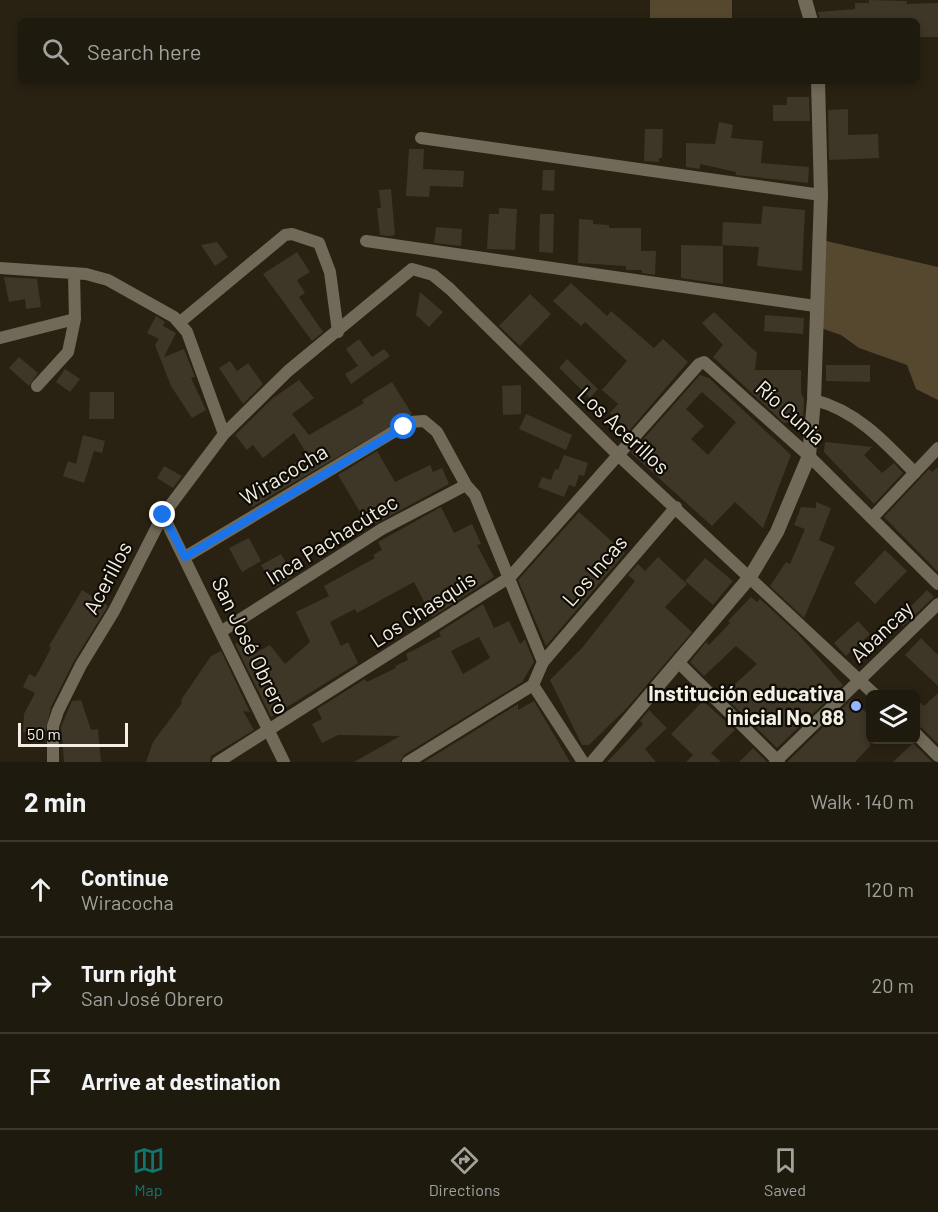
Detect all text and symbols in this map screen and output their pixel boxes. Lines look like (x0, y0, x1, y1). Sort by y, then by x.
search box (18, 18, 920, 84)
icon: search (39, 35, 72, 68)
text: Search here (87, 38, 201, 64)
street label: Río Cunia (751, 374, 831, 449)
street label: Los Acerillos (573, 381, 675, 479)
route start (390, 413, 416, 439)
street label: Wiracocha (235, 438, 331, 510)
street label: Inca Pachacútec (261, 488, 402, 589)
route end (149, 501, 175, 527)
street label: Los Incas (556, 529, 632, 611)
street label: Acerillos (77, 537, 136, 618)
street label: Los Chasquis (365, 565, 480, 652)
street label: San José Obrero (207, 573, 295, 718)
street label: Abancay (844, 595, 918, 667)
place label: Institución educativa inicial No. 88 (648, 680, 844, 729)
map controls (866, 690, 920, 744)
button: layers (866, 690, 920, 744)
marker: Institución educativa inicial No. 88 (849, 699, 863, 713)
scale bar (18, 720, 128, 748)
text: 50 m (27, 724, 61, 743)
text: 2 min (24, 786, 86, 817)
text: Walk · 140 m (810, 789, 914, 813)
text: Continue (81, 864, 169, 890)
icon: ahead (24, 873, 57, 906)
text: 120 m (864, 877, 914, 901)
text: Wiracocha (81, 890, 174, 914)
text: Turn right (81, 960, 176, 986)
icon: right (24, 969, 57, 1002)
text: 20 m (871, 973, 914, 997)
text: San José Obrero (81, 986, 224, 1010)
icon: arrive (24, 1065, 57, 1098)
text: Arrive at destination (81, 1068, 280, 1094)
tab: Map (132, 1144, 165, 1199)
tab: Directions (429, 1144, 500, 1199)
tab: Saved (764, 1144, 806, 1199)

